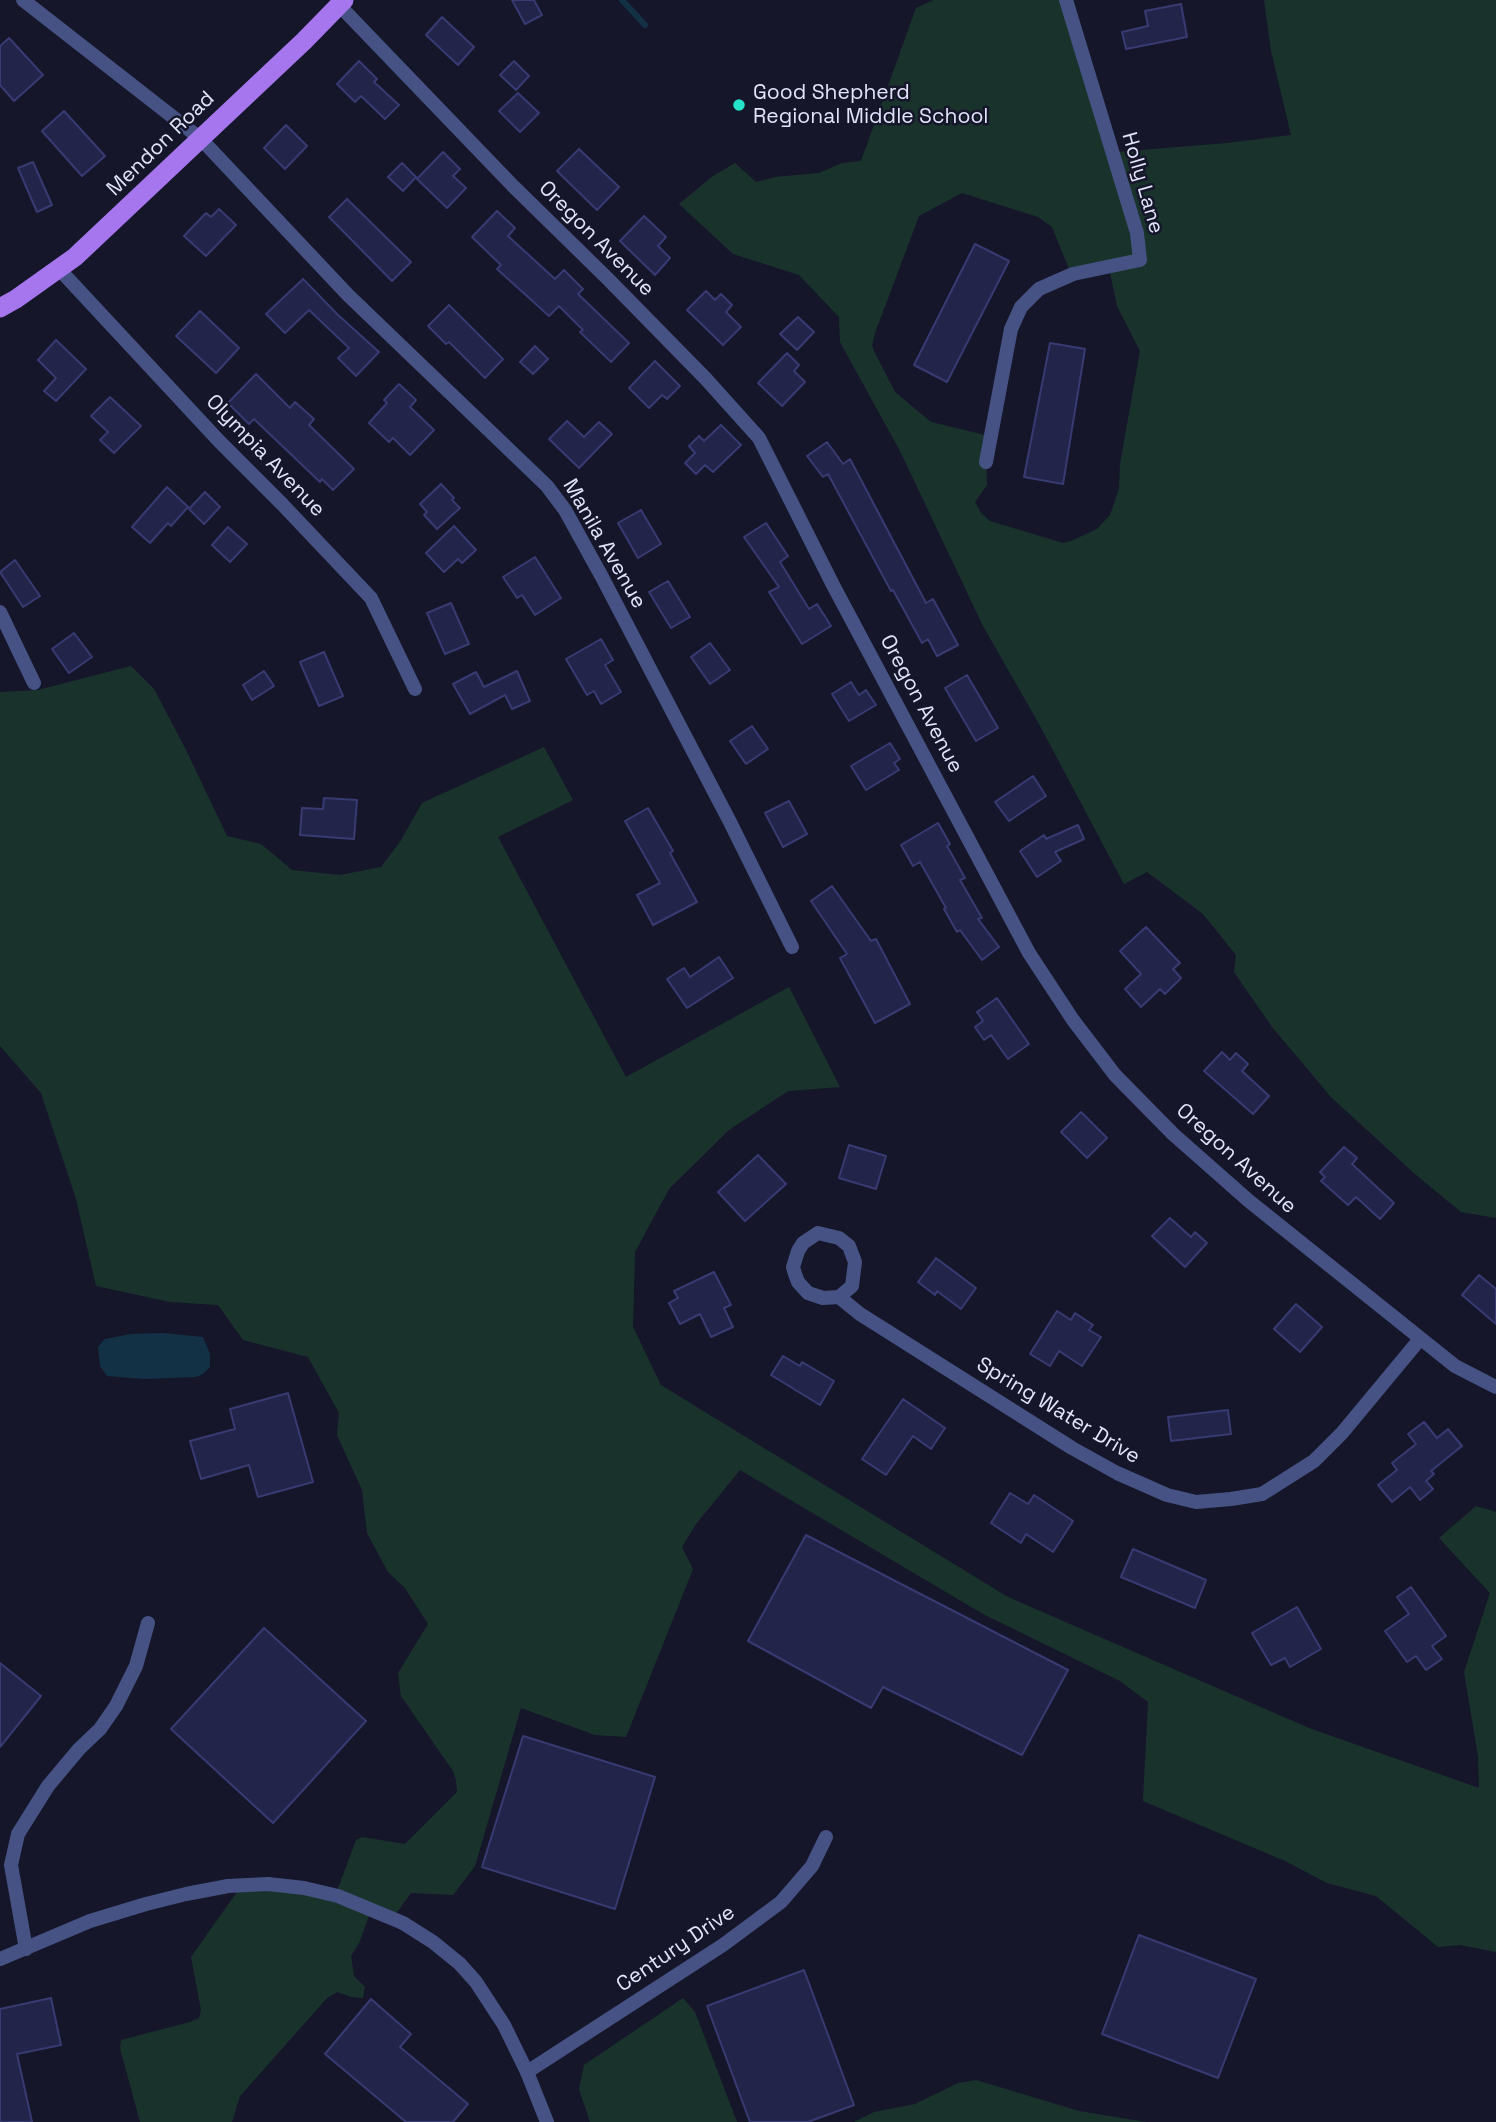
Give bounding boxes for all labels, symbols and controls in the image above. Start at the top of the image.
place label: Good Shepherd Regional Middle School [753,80,989,130]
street label: Mendon Road [102,86,220,202]
marker: Good Shepherd Regional Middle School [731,97,747,113]
street label: Holly Lane [1116,129,1168,237]
street label: Oregon Avenue [533,176,659,302]
street label: Olympia Avenue [200,390,330,522]
street label: Manila Avenue [557,475,651,613]
street label: Oregon Avenue [874,631,968,777]
street label: Oregon Avenue [1171,1098,1301,1220]
street label: Spring Water Drive [972,1352,1144,1470]
street label: Century Drive [612,1900,740,1998]

